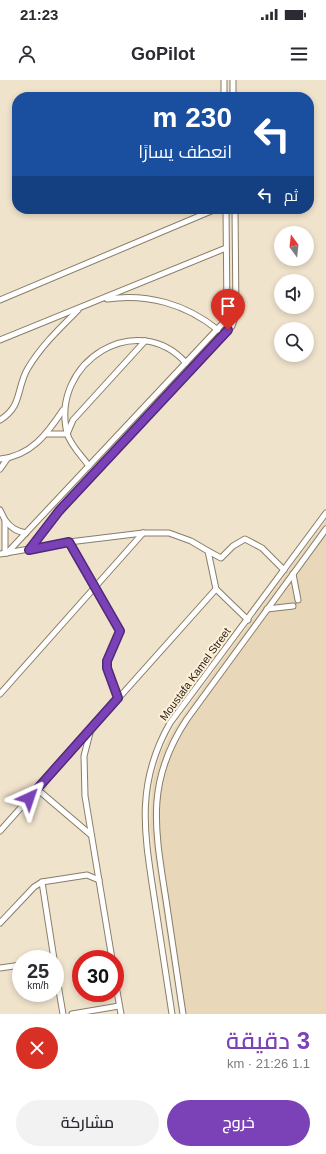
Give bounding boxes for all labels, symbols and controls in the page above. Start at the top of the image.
text: 21:23 [20,6,58,23]
icon: person [16,43,38,65]
icon: menu [288,43,310,65]
text: GoPilot [131,44,195,64]
text: 230 m [153,102,232,133]
icon: left [246,108,298,160]
text: انعطف يسارًا [138,142,232,162]
icon: left [254,184,276,206]
text: ثم [284,187,298,204]
north arrow [274,226,314,266]
map controls [274,226,314,362]
button: sound [274,274,314,314]
pin [211,289,245,330]
icon: arrive [217,295,239,317]
button: search [274,322,314,362]
street label: Moustafa Kamel Street [157,625,233,723]
position arrow [8,777,50,819]
speed limit sign: 30 [72,950,124,1002]
text: 25 [27,960,49,982]
text: km/h [27,980,49,991]
button: close [16,1027,58,1069]
text: 3 دقيقة [226,1027,310,1054]
text: 1.1 km · 21:26 [227,1056,310,1071]
button: مشاركة [16,1100,159,1146]
button: خروج [167,1100,310,1146]

